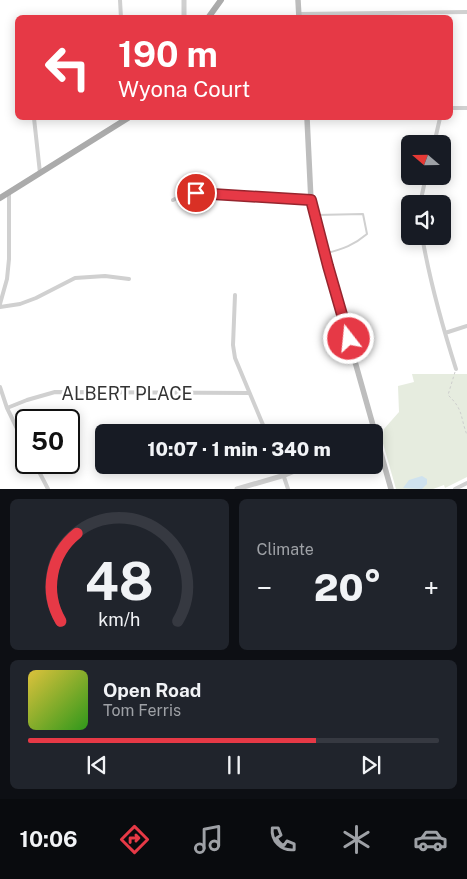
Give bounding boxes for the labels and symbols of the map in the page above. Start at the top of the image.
north arrow [401,135,451,185]
pin [175,172,217,214]
position arrow [322,312,374,364]
street label: ALBERT PLACE [61,383,193,404]
speed limit sign: 50 [15,409,80,474]

